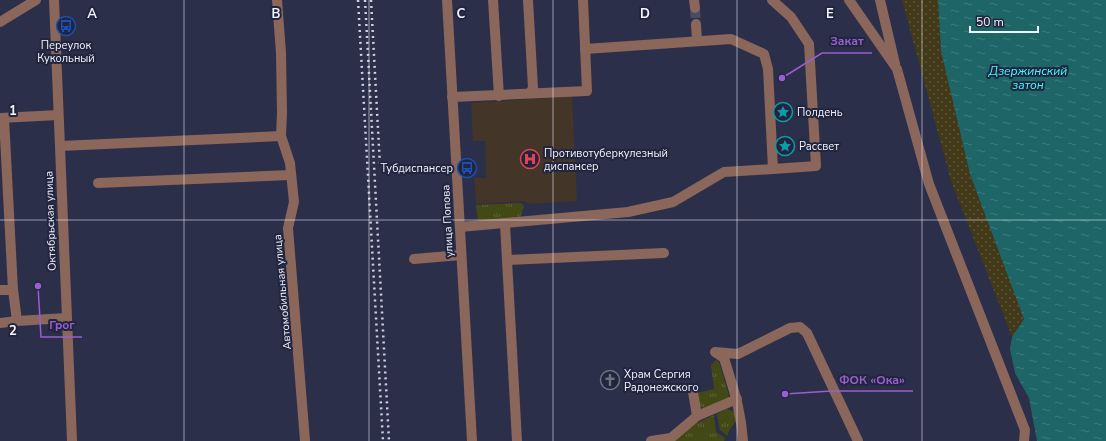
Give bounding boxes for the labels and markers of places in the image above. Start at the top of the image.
bus stop icon: Переулок Кукольный [55,15,77,37]
callout: Закат [822,29,872,53]
place label: Переулок Кукольный [37,38,95,66]
place icon: Полдень [772,101,794,123]
place label: Полдень [797,105,843,120]
place icon: Рассвет [774,135,796,157]
place label: Рассвет [799,139,839,154]
place label: Противотуберкулезный диспансер [544,146,668,174]
hospital icon: Противотуберкулезный диспансер [519,148,541,170]
bus stop icon: Тубдиспансер [456,157,478,179]
place label: Тубдиспансер [381,161,453,176]
callout: Грог [41,313,82,337]
place label: Храм Сергия Радонежского [624,367,699,395]
callout: ФОК «Ока» [831,367,913,391]
church icon: Храм Сергия Радонежского [599,369,621,391]

